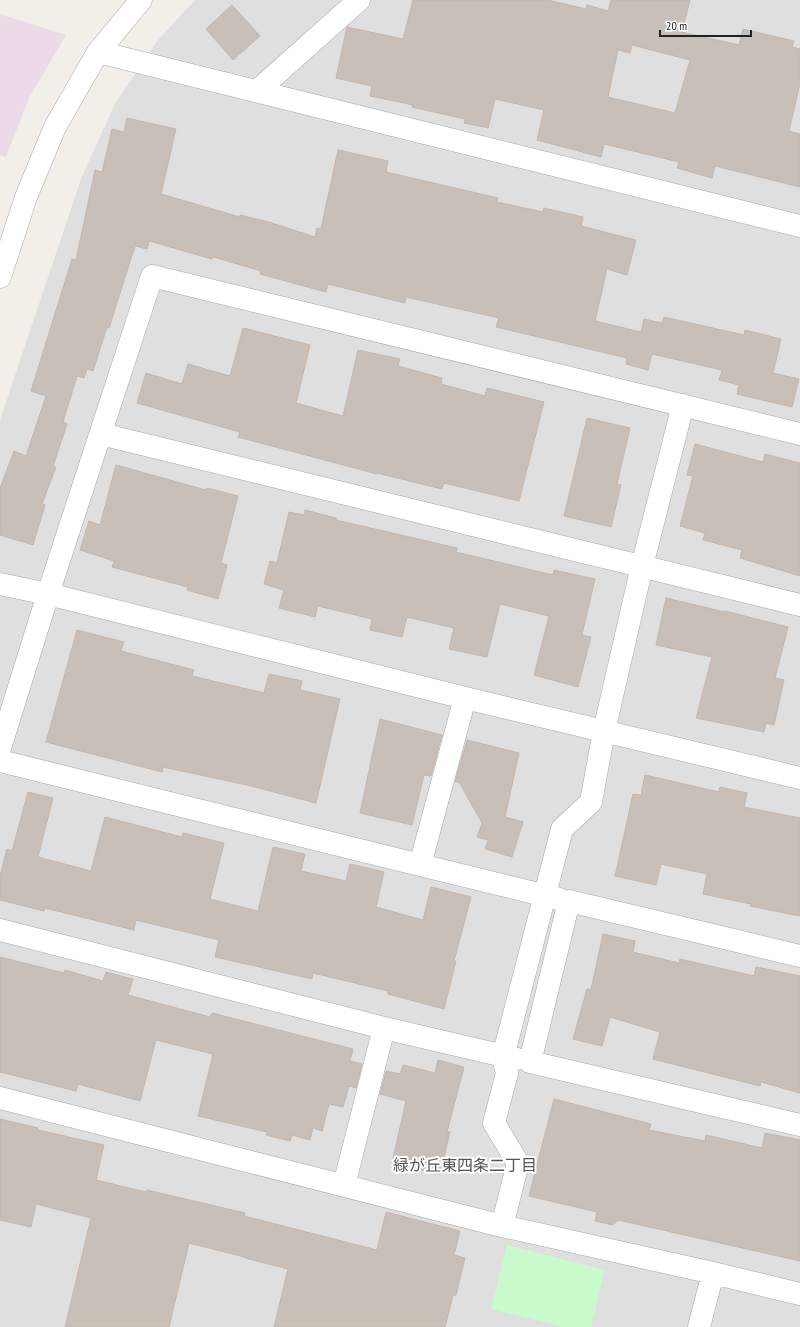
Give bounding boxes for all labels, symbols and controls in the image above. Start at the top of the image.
scale bar [660,12,751,38]
text: 20 m [666,18,687,33]
district label: 緑が丘東四条二丁目 [393,1155,537,1175]

